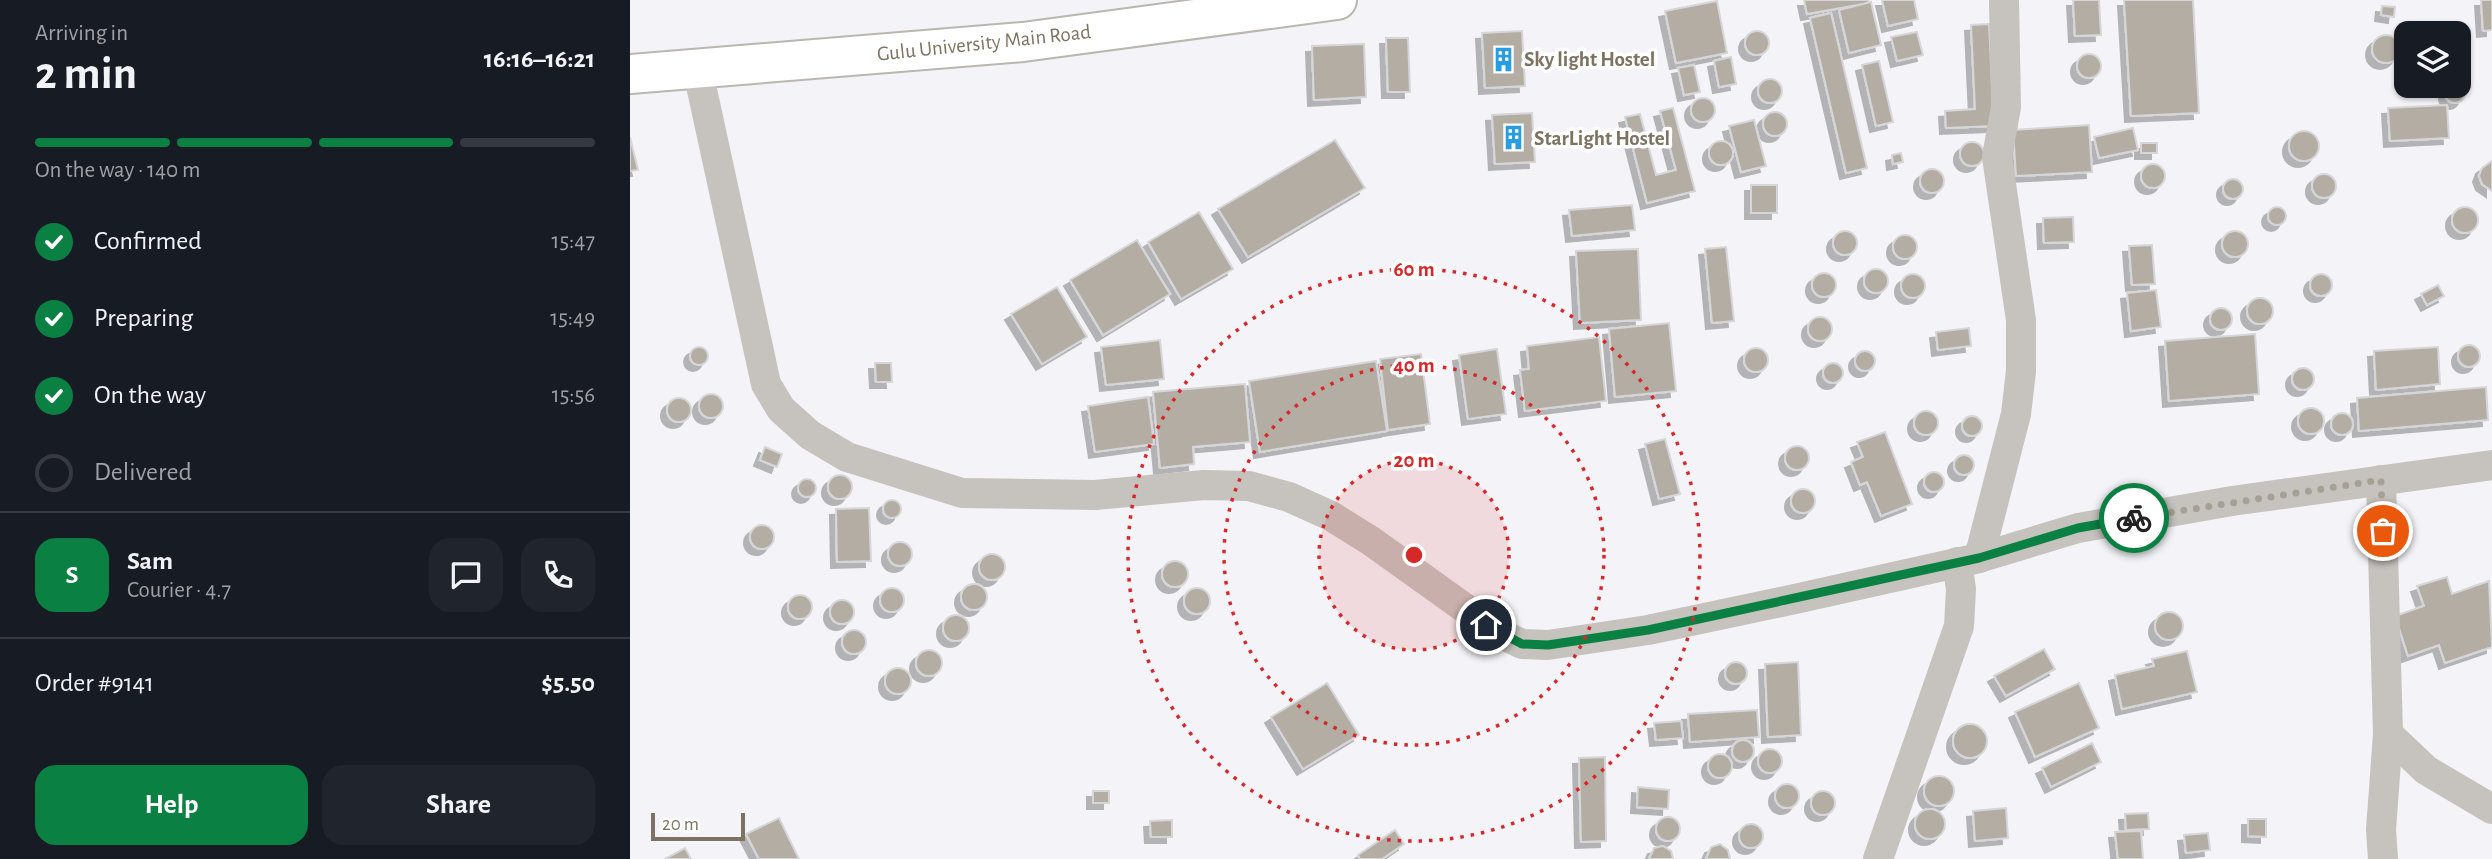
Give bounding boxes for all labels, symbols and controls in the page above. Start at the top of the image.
street label: Gulu University Main Road [876,21,1092,65]
map controls [2394,21,2471,98]
button: layers [2394,21,2471,98]
text: Arriving in [35,22,128,45]
building icon: Sky light Hostel [1490,45,1518,73]
text: 16:16–16:21 [484,46,595,72]
place label: Sky light Hostel [1524,49,1655,70]
text: 2 min [35,51,137,97]
building icon: StarLight Hostel [1500,124,1528,152]
place label: StarLight Hostel [1534,128,1670,149]
text: On the way · 140 m [35,159,200,182]
icon: check [35,223,73,261]
text: Confirmed [94,228,202,254]
text: 15:47 [552,230,595,253]
text: 60 m [1393,259,1435,280]
icon: check [35,300,73,338]
text: Preparing [94,305,193,331]
text: 15:49 [550,307,595,330]
text: 40 m [1393,355,1435,376]
icon: check [35,377,73,415]
text: On the way [94,382,206,408]
text: 15:56 [552,384,595,407]
text: 20 m [1394,450,1434,471]
text: Delivered [94,459,192,485]
courier [2099,483,2169,553]
icon: bike [2115,499,2153,537]
pin [2353,501,2413,561]
icon: bag [2364,512,2402,550]
button: chat [429,538,503,612]
button: phone [521,538,595,612]
centre of rings [1402,543,1426,567]
text: Sam [127,548,173,574]
text: S [66,562,78,588]
text: Courier · 4.7 [127,579,231,602]
pin [1456,595,1516,655]
icon: home [1467,606,1505,644]
text: Order #9141 [35,670,154,696]
text: $5.50 [541,670,595,696]
button: Help [35,765,308,845]
button: Share [322,765,595,845]
scale bar [651,810,746,842]
text: 20 m [662,815,699,834]

